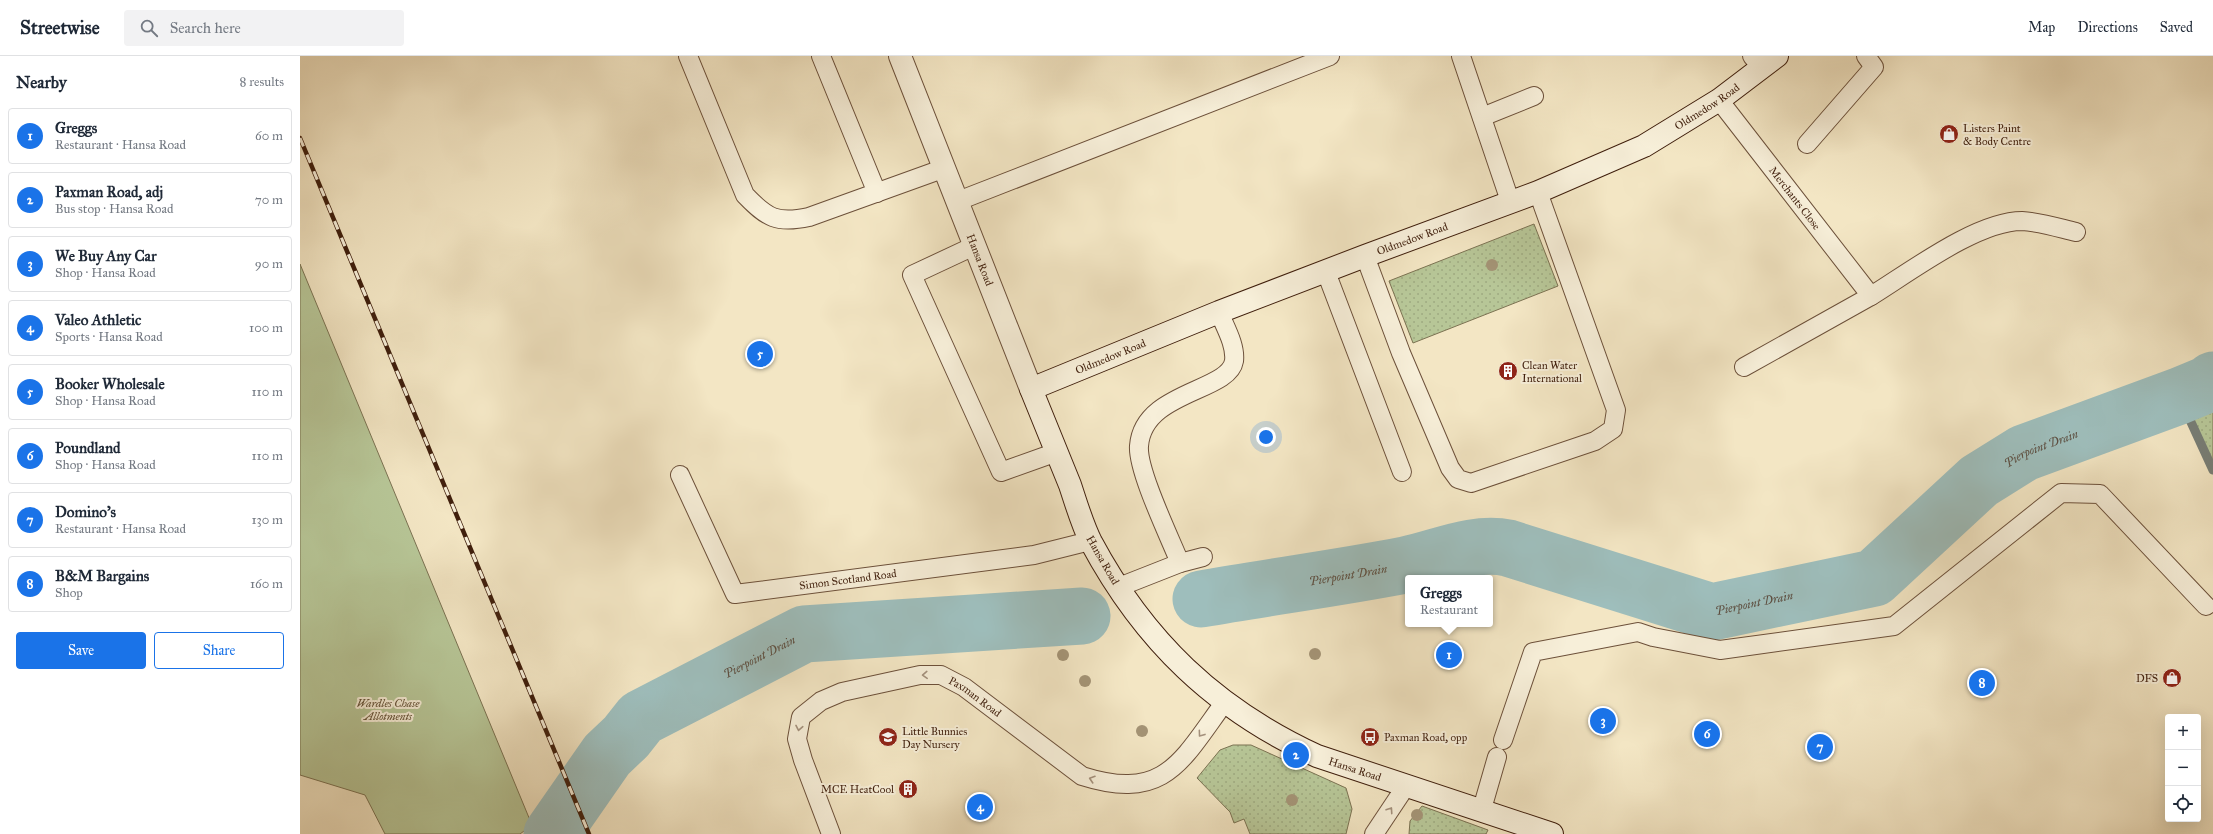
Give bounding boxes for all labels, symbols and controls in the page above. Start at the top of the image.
search box [124,10,404,46]
text: Streetwise [20,16,100,39]
icon: search [138,17,160,39]
text: Search here [170,19,241,37]
text: Map [2028,19,2055,36]
text: Directions [2077,19,2138,36]
text: Saved [2160,19,2193,36]
text: Nearby [16,72,67,93]
text: 8 results [240,74,284,90]
street label: Oldmedow Road [1672,81,1743,133]
text: Greggs [55,119,97,137]
place label: Listers Paint & Body Centre [1963,122,2031,148]
shop icon: Listers Paint & Body Centre [1938,123,1960,145]
text: 1 [27,128,33,144]
text: 60 m [255,128,283,144]
text: Restaurant · Hansa Road [55,137,186,153]
street label: Merchants Close [1766,164,1823,233]
text: Paxman Road, adj [55,183,163,201]
text: 2 [27,192,33,208]
text: 70 m [255,192,283,208]
text: Bus stop · Hansa Road [55,201,174,217]
street label: Oldmedow Road [1375,220,1450,258]
street label: Hansa Road [964,232,996,288]
text: We Buy Any Car [55,247,157,265]
text: 3 [27,256,33,272]
text: 90 m [255,256,283,272]
text: Shop · Hansa Road [55,265,156,281]
text: Valeo Athletic [55,311,141,329]
text: 4 [26,320,34,336]
text: 100 m [249,320,283,336]
text: Sports · Hansa Road [55,329,163,345]
street label: Oldmedow Road [1074,337,1148,377]
pin: 5 [747,339,773,369]
place label: Clean Water International [1522,359,1582,385]
building icon: Clean Water International [1497,360,1519,382]
text: Booker Wholesale [55,375,165,393]
text: 5 [27,384,33,400]
text: 110 m [251,384,283,400]
text: Shop · Hansa Road [55,393,156,409]
your location [1256,427,1276,447]
water label: Pierpoint Drain [2002,427,2081,470]
text: Poundland [55,439,121,457]
text: 6 [27,448,33,464]
text: 110 m [251,448,283,464]
text: Shop · Hansa Road [55,457,156,473]
text: Domino's [55,503,116,521]
text: 7 [27,512,33,528]
text: 130 m [251,512,283,528]
text: Restaurant · Hansa Road [55,521,186,537]
street label: Hansa Road [1083,533,1122,588]
water label: Pierpoint Drain [1308,561,1389,588]
text: B&M Bargains [55,567,149,585]
street label: Simon Scotland Road [799,567,898,593]
popup [1405,575,1493,627]
text: 8 [27,576,33,592]
text: 160 m [250,576,283,592]
text: Greggs [1420,584,1462,602]
text: Shop [55,585,83,601]
water label: Pierpoint Drain [1714,588,1795,618]
text: Restaurant [1420,602,1478,618]
button: Save [16,632,146,669]
button: Share [154,632,284,669]
water label: Pierpoint Drain [721,632,798,681]
pin: 1 [1436,640,1462,670]
shop icon: DFS [2161,667,2183,689]
pin: 8 [1969,668,1995,698]
one-way arrow [922,671,928,680]
place label: DFS [2136,672,2158,685]
street label: Paxman Road [946,674,1004,720]
park label: Wardles Chase Allotments [357,697,420,723]
pin: 3 [1590,706,1616,736]
map controls [2165,714,2201,822]
button: + [2165,714,2201,750]
pin: 6 [1694,719,1720,749]
one-way arrow [796,725,804,731]
place label: Little Bunnies Day Nursery [902,725,967,751]
school or university icon: Little Bunnies Day Nursery [877,726,899,748]
bus stop icon: Paxman Road, opp [1359,726,1381,748]
one-way arrow [1198,730,1206,737]
place label: Paxman Road, opp [1384,731,1468,744]
pin: 7 [1807,732,1833,762]
pin: 2 [1283,740,1309,770]
button: − [2165,750,2201,786]
street label: Hansa Road [1327,755,1383,784]
one-way arrow [1088,775,1095,784]
building icon: MCE HeatCool [897,778,919,800]
place label: MCE HeatCool [821,783,894,796]
button: locate [2165,786,2201,822]
pin: 4 [967,792,993,822]
one-way arrow [1385,807,1393,814]

